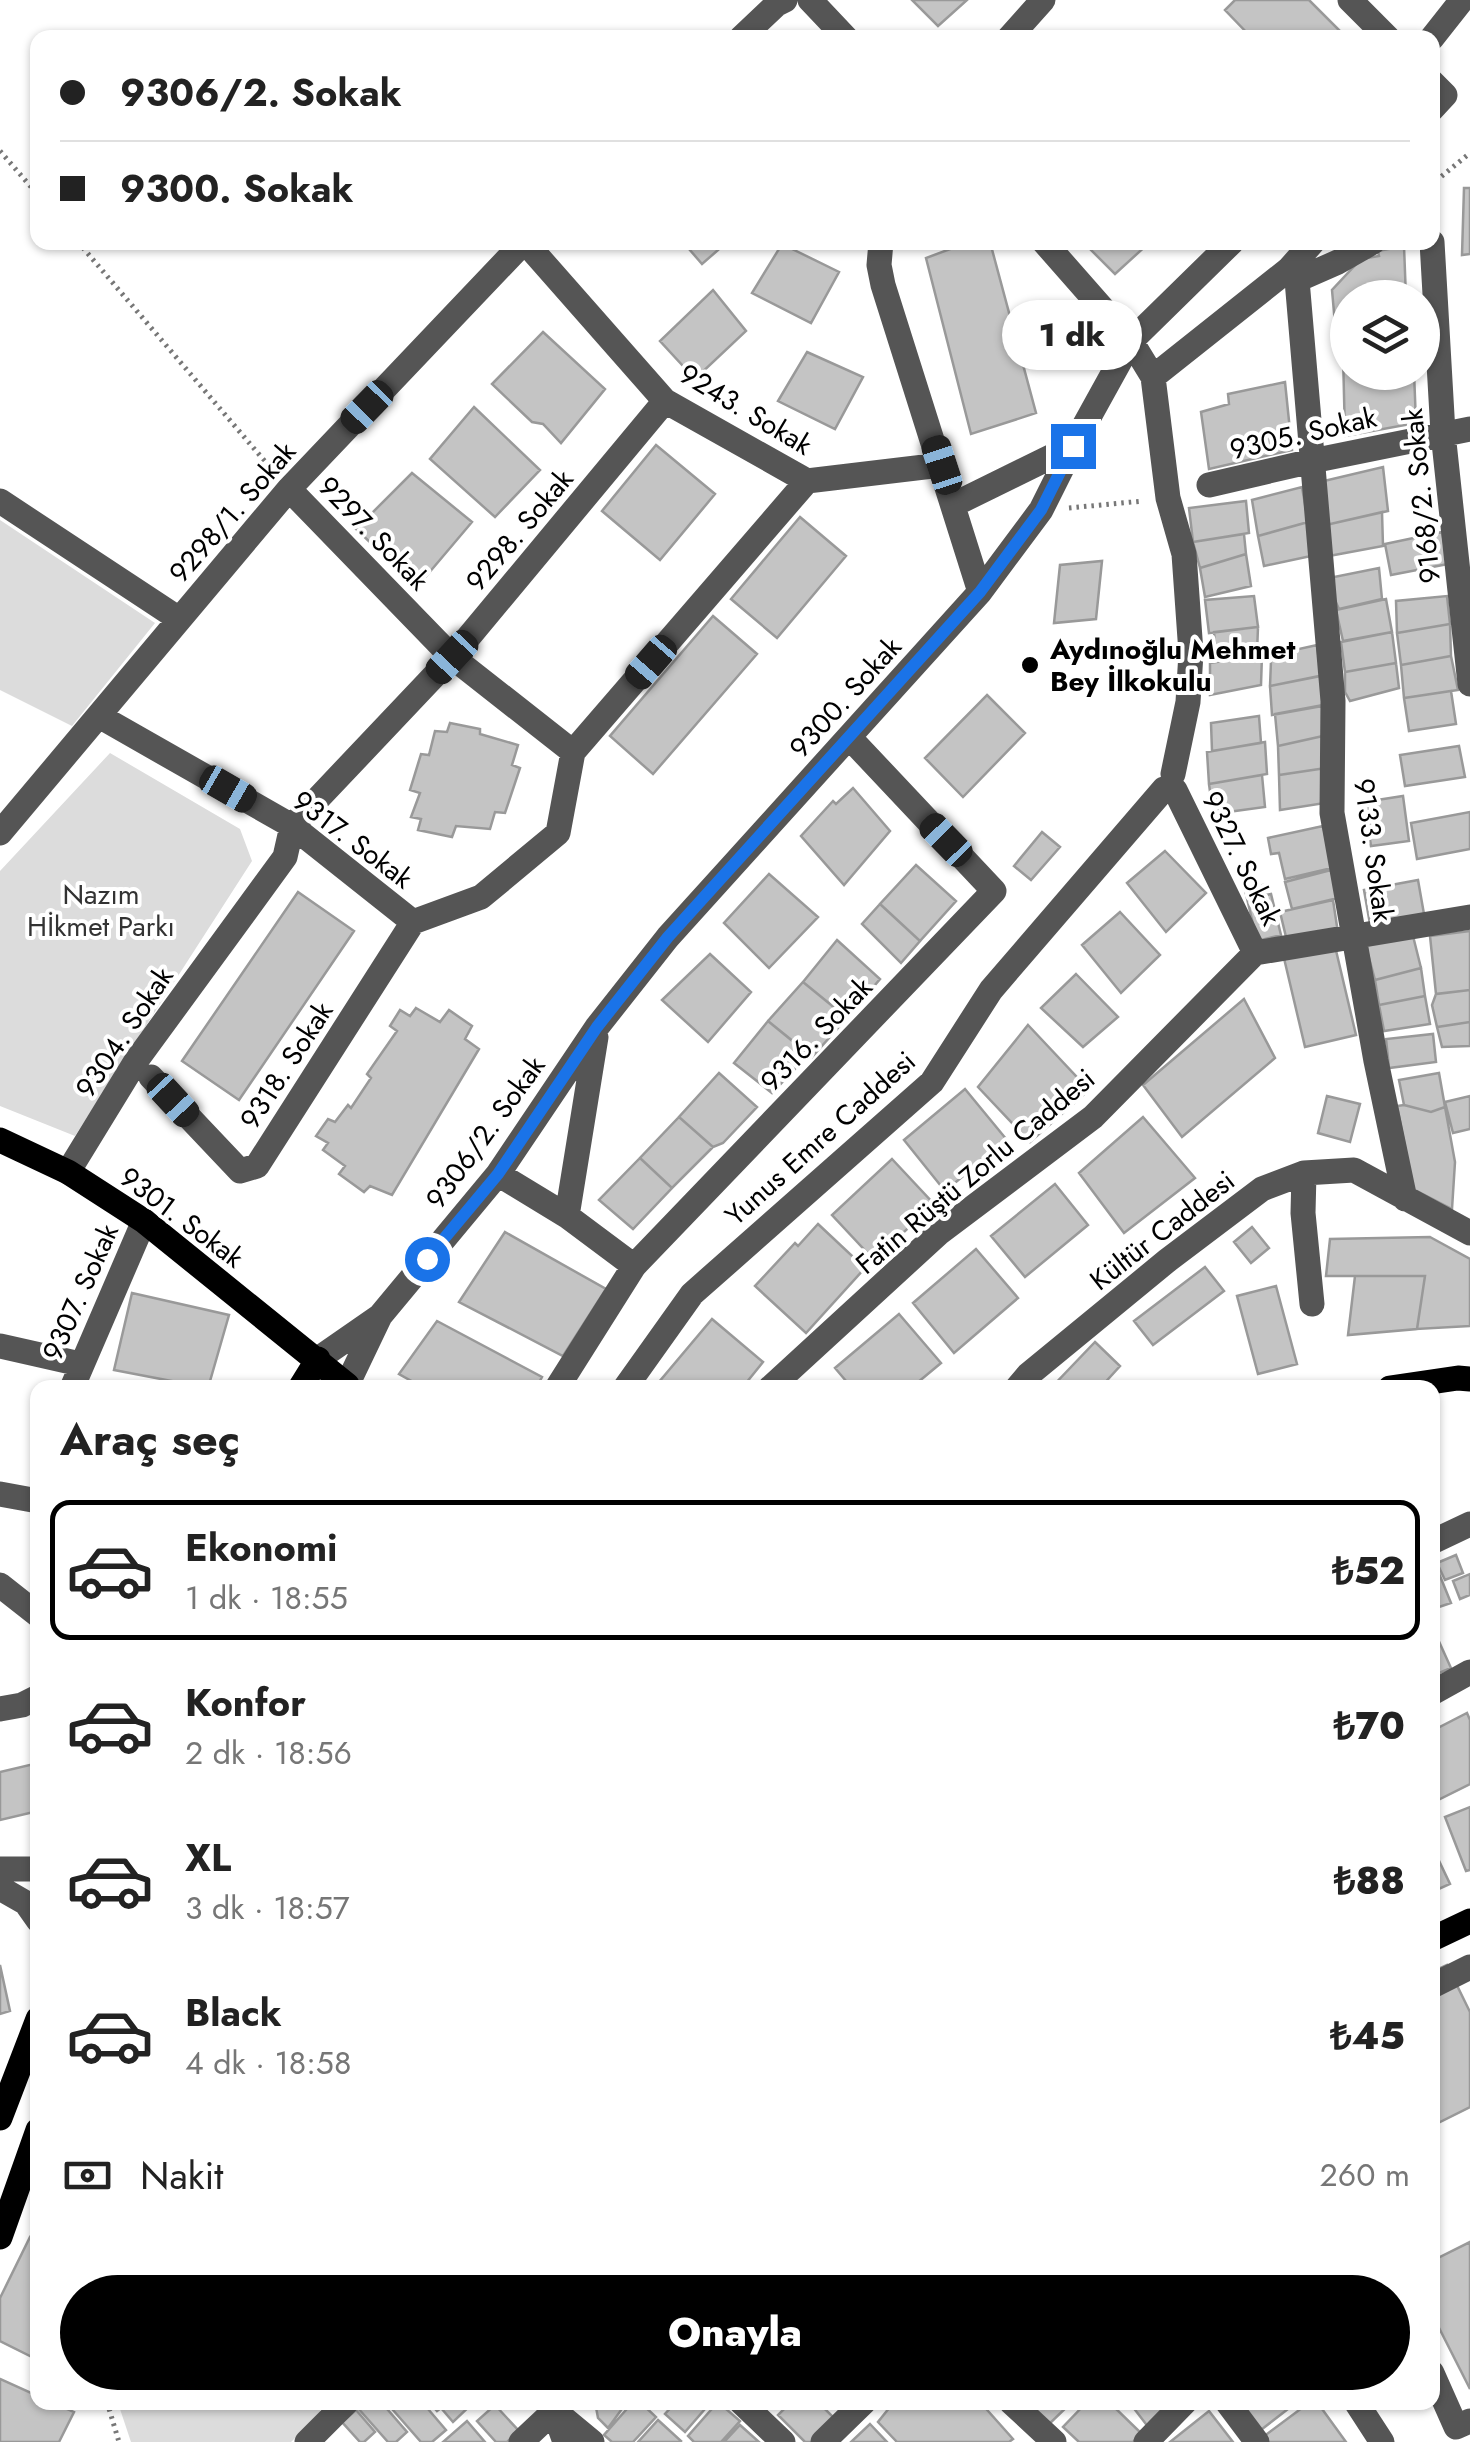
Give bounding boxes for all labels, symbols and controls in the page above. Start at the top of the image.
text: 9306/2. Sokak [120,65,402,120]
text: 9300. Sokak [120,161,353,216]
map controls [1330,280,1440,390]
button: layers [1330,280,1440,390]
callout: 1 dk [1003,301,1143,371]
text: 1 dk [1039,312,1105,358]
street label: 9243. Sokak [671,354,821,466]
car [335,375,399,439]
street label: 9305. Sokak [1226,397,1381,470]
street label: 9168/2. Sokak [1392,406,1451,585]
route end [1051,424,1096,469]
street label: 9298/1. Sokak [159,432,306,592]
car [918,432,966,498]
street label: 9298. Sokak [456,460,583,600]
street label: 9297. Sokak [309,467,439,600]
car [421,625,483,689]
street label: 9300. Sokak [780,627,911,767]
place label: Aydınoğlu Mehmet Bey İlkokulu [1049,629,1295,702]
car [620,630,682,694]
marker: Aydınoğlu Mehmet Bey İlkokulu [1019,654,1041,676]
car [195,761,261,817]
street label: 9133. Sokak [1343,776,1404,925]
street label: 9317. Sokak [284,780,422,899]
street label: 9327. Sokak [1191,784,1292,933]
car [914,808,978,872]
park label: Nazım Hİkmet Parkı [27,874,175,947]
street label: 9304. Sokak [65,958,184,1106]
street label: 9316. Sokak [751,967,882,1101]
street label: 9318. Sokak [230,993,343,1137]
street label: Yunus Emre Caddesi [716,1041,925,1235]
street label: 9306/2. Sokak [416,1047,555,1217]
street label: Fatin Rüştü Zorlu Caddesi [847,1059,1104,1284]
car [142,1068,204,1132]
street label: 9301. Sokak [111,1157,253,1278]
street label: Kültür Caddesi [1081,1161,1243,1300]
street label: 9307. Sokak [32,1217,129,1367]
route start [405,1237,450,1282]
text: Araç seç [60,1407,240,1472]
text: Ekonomi [185,1520,338,1575]
icon: car [65,1525,155,1615]
text: ₺52 [1332,1543,1405,1598]
text: 1 dk · 18:55 [185,1575,348,1621]
text: Konfor [185,1675,306,1730]
icon: car [65,1680,155,1770]
text: ₺70 [1334,1698,1405,1753]
text: 2 dk · 18:56 [185,1730,352,1776]
text: XL [185,1830,231,1885]
icon: car [65,1835,155,1925]
text: ₺88 [1334,1853,1405,1908]
text: 3 dk · 18:57 [185,1885,350,1931]
text: Black [185,1985,282,2040]
icon: car [65,1990,155,2080]
text: ₺45 [1330,2008,1405,2063]
text: 4 dk · 18:58 [185,2040,351,2086]
icon: cash [60,2148,115,2203]
text: Nakit [140,2148,223,2203]
text: 260 m [1320,2152,1410,2198]
button: Onayla [60,2275,1410,2390]

